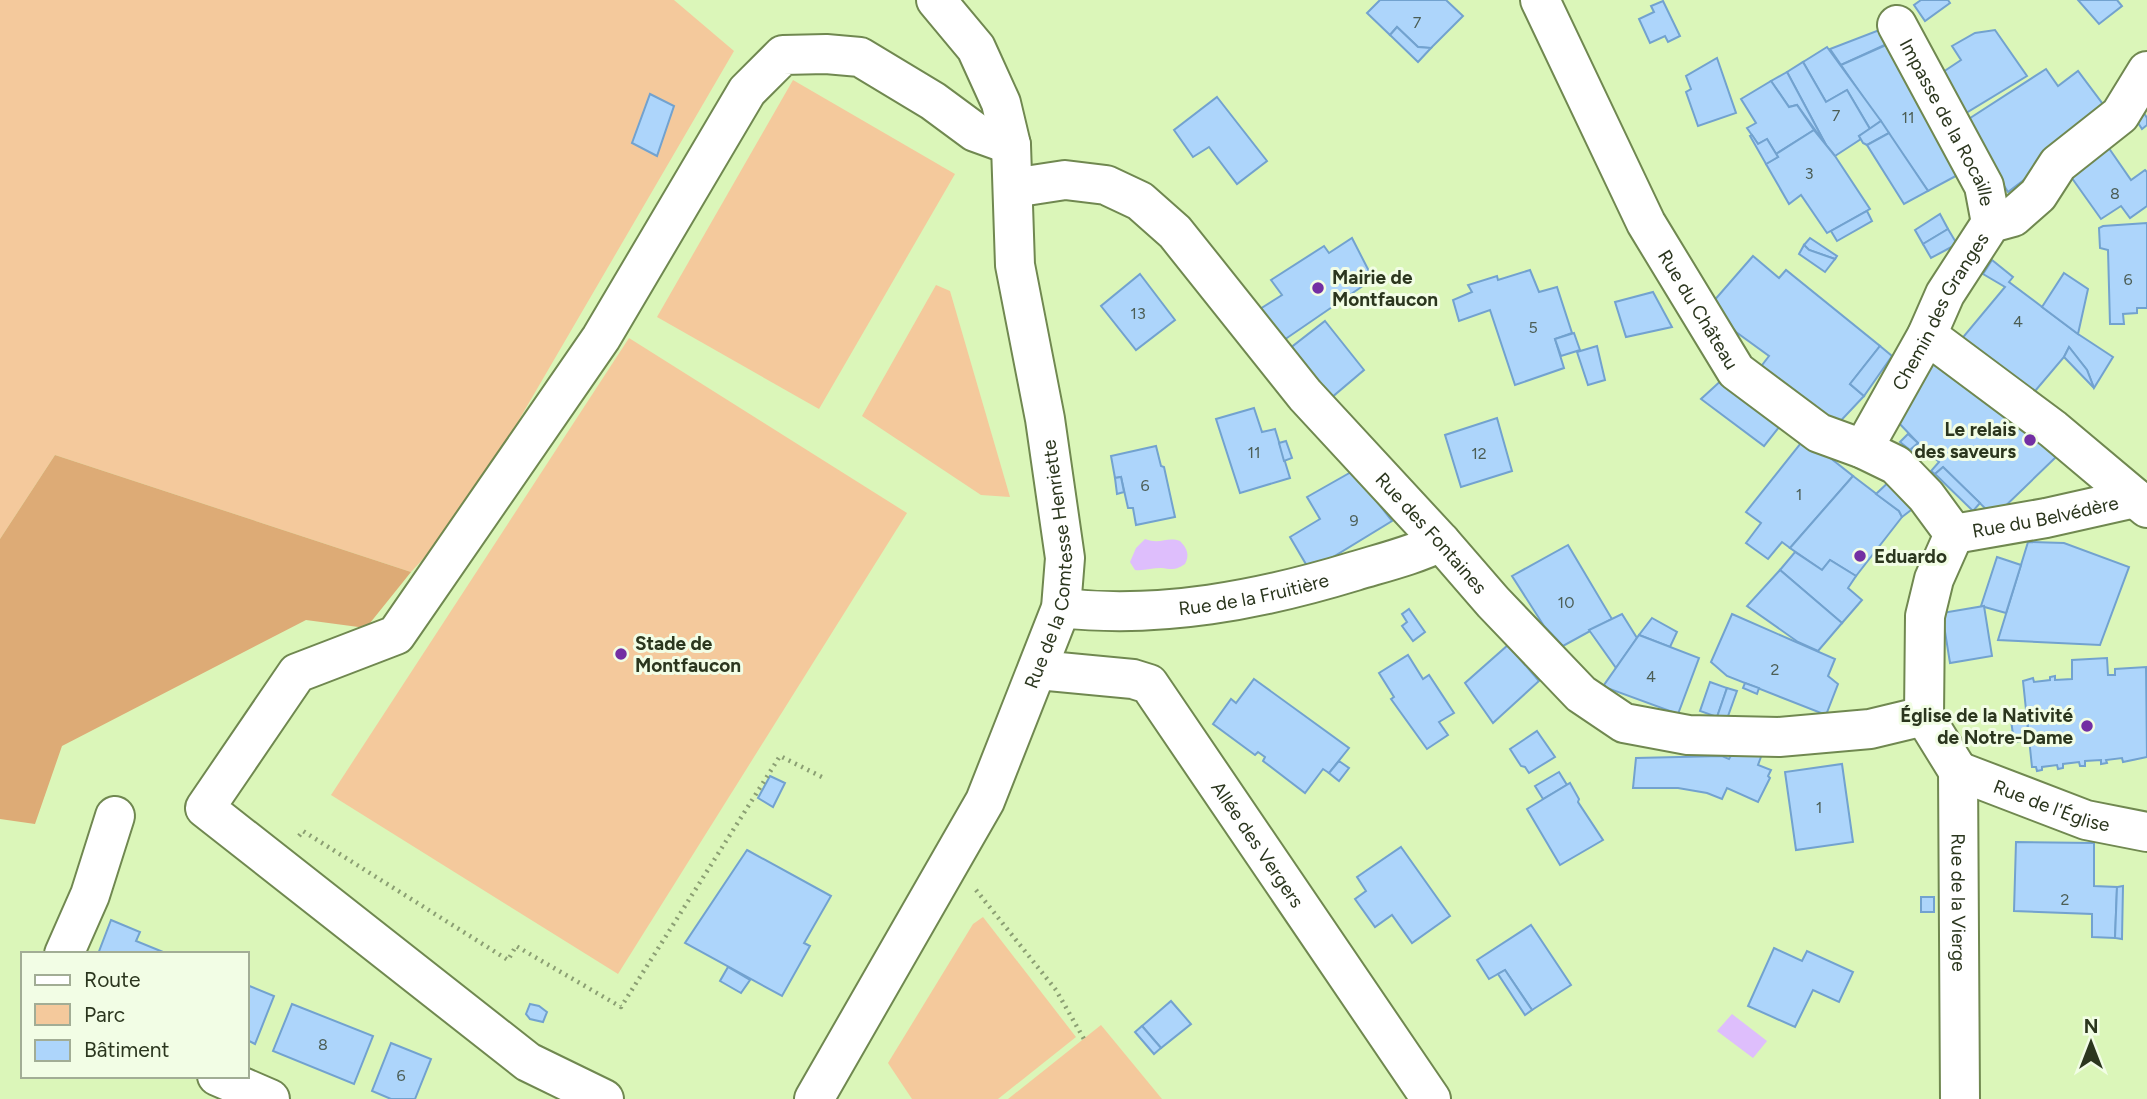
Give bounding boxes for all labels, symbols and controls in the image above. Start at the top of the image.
house number: 7 [1413,13,1422,32]
street label: Impasse de la Rocaille [1895,35,1999,208]
house number: 7 [1832,106,1841,125]
house number: 11 [1901,108,1915,127]
house number: 3 [1805,164,1813,183]
house number: 8 [2110,184,2120,203]
street label: Chemin des Granges [1887,228,1994,394]
street label: Rue du Château [1653,246,1743,374]
place label: Mairie de Montfaucon [1332,266,1438,311]
house number: 6 [2123,270,2133,289]
marker: Mairie de Montfaucon [1310,280,1326,296]
house number: 13 [1130,304,1146,323]
house number: 4 [2013,312,2023,331]
house number: 5 [1528,318,1538,337]
place label: Le relais des saveurs [1914,418,2016,463]
marker: Le relais des saveurs [2022,432,2038,448]
street label: Rue de la Comtesse Henriette [1019,438,1078,692]
house number: 11 [1247,443,1261,462]
house number: 12 [1471,444,1487,463]
street label: Rue des Fontaines [1371,468,1492,599]
house number: 6 [1140,476,1150,495]
house number: 1 [1796,485,1802,504]
street label: Rue du Belvédère [1971,491,2121,543]
house number: 9 [1349,511,1359,530]
place label: Eduardo [1874,545,1947,568]
marker: Eduardo [1852,548,1868,564]
street label: Rue de la Fruitière [1177,568,1331,620]
house number: 10 [1558,593,1574,612]
place label: Stade de Montfaucon [635,632,741,677]
marker: Stade de Montfaucon [613,646,629,662]
house number: 2 [1771,660,1779,679]
house number: 4 [1646,667,1656,686]
place label: Église de la Nativité de Notre-Dame [1900,704,2073,749]
marker: Église de la Nativité de Notre-Dame [2079,718,2095,734]
street label: Rue de l'Église [1990,775,2112,836]
street label: Allée des Vergers [1206,777,1309,912]
house number: 1 [1816,798,1822,817]
street label: Rue de la Vierge [1946,833,1970,972]
house number: 2 [2061,890,2069,909]
legend [21,952,248,1078]
text: Route [84,967,140,992]
text: Parc [84,1002,125,1027]
north arrow [2056,1008,2126,1078]
text: N [2084,1015,2098,1038]
house number: 8 [318,1035,328,1054]
text: Bâtiment [84,1037,169,1062]
house number: 6 [396,1066,406,1085]

